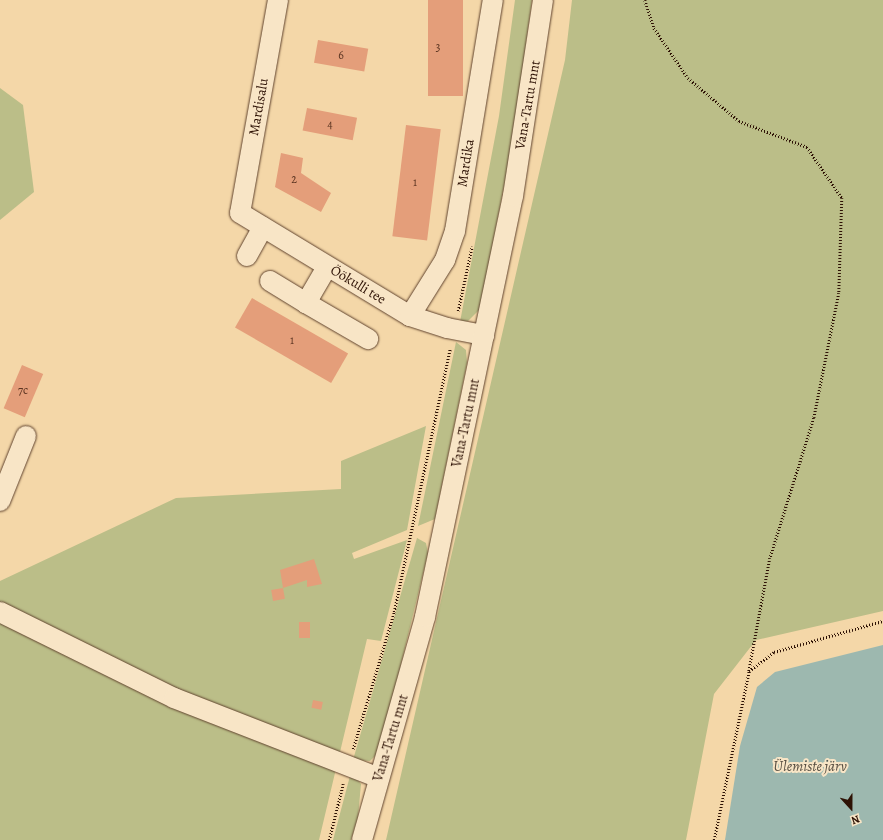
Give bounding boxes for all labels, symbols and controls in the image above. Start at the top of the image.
house number: 3 [436,41,440,55]
house number: 6 [338,49,344,63]
street label: Vana-Tartu mnt [512,59,544,151]
street label: Mardisalu [246,77,272,137]
house number: 4 [327,118,333,132]
street label: Mardika [454,138,478,188]
house number: 2 [291,173,297,187]
house number: 1 [413,176,417,190]
street label: Öökulli tee [327,262,389,308]
house number: 1 [290,334,294,348]
street label: Vana-Tartu mnt [448,377,484,469]
house number: 7c [18,384,28,398]
street label: Vana-Tartu mnt [370,692,412,784]
water label: Ülemiste järv [773,758,847,776]
north arrow [831,788,871,828]
text: N [849,811,862,828]

